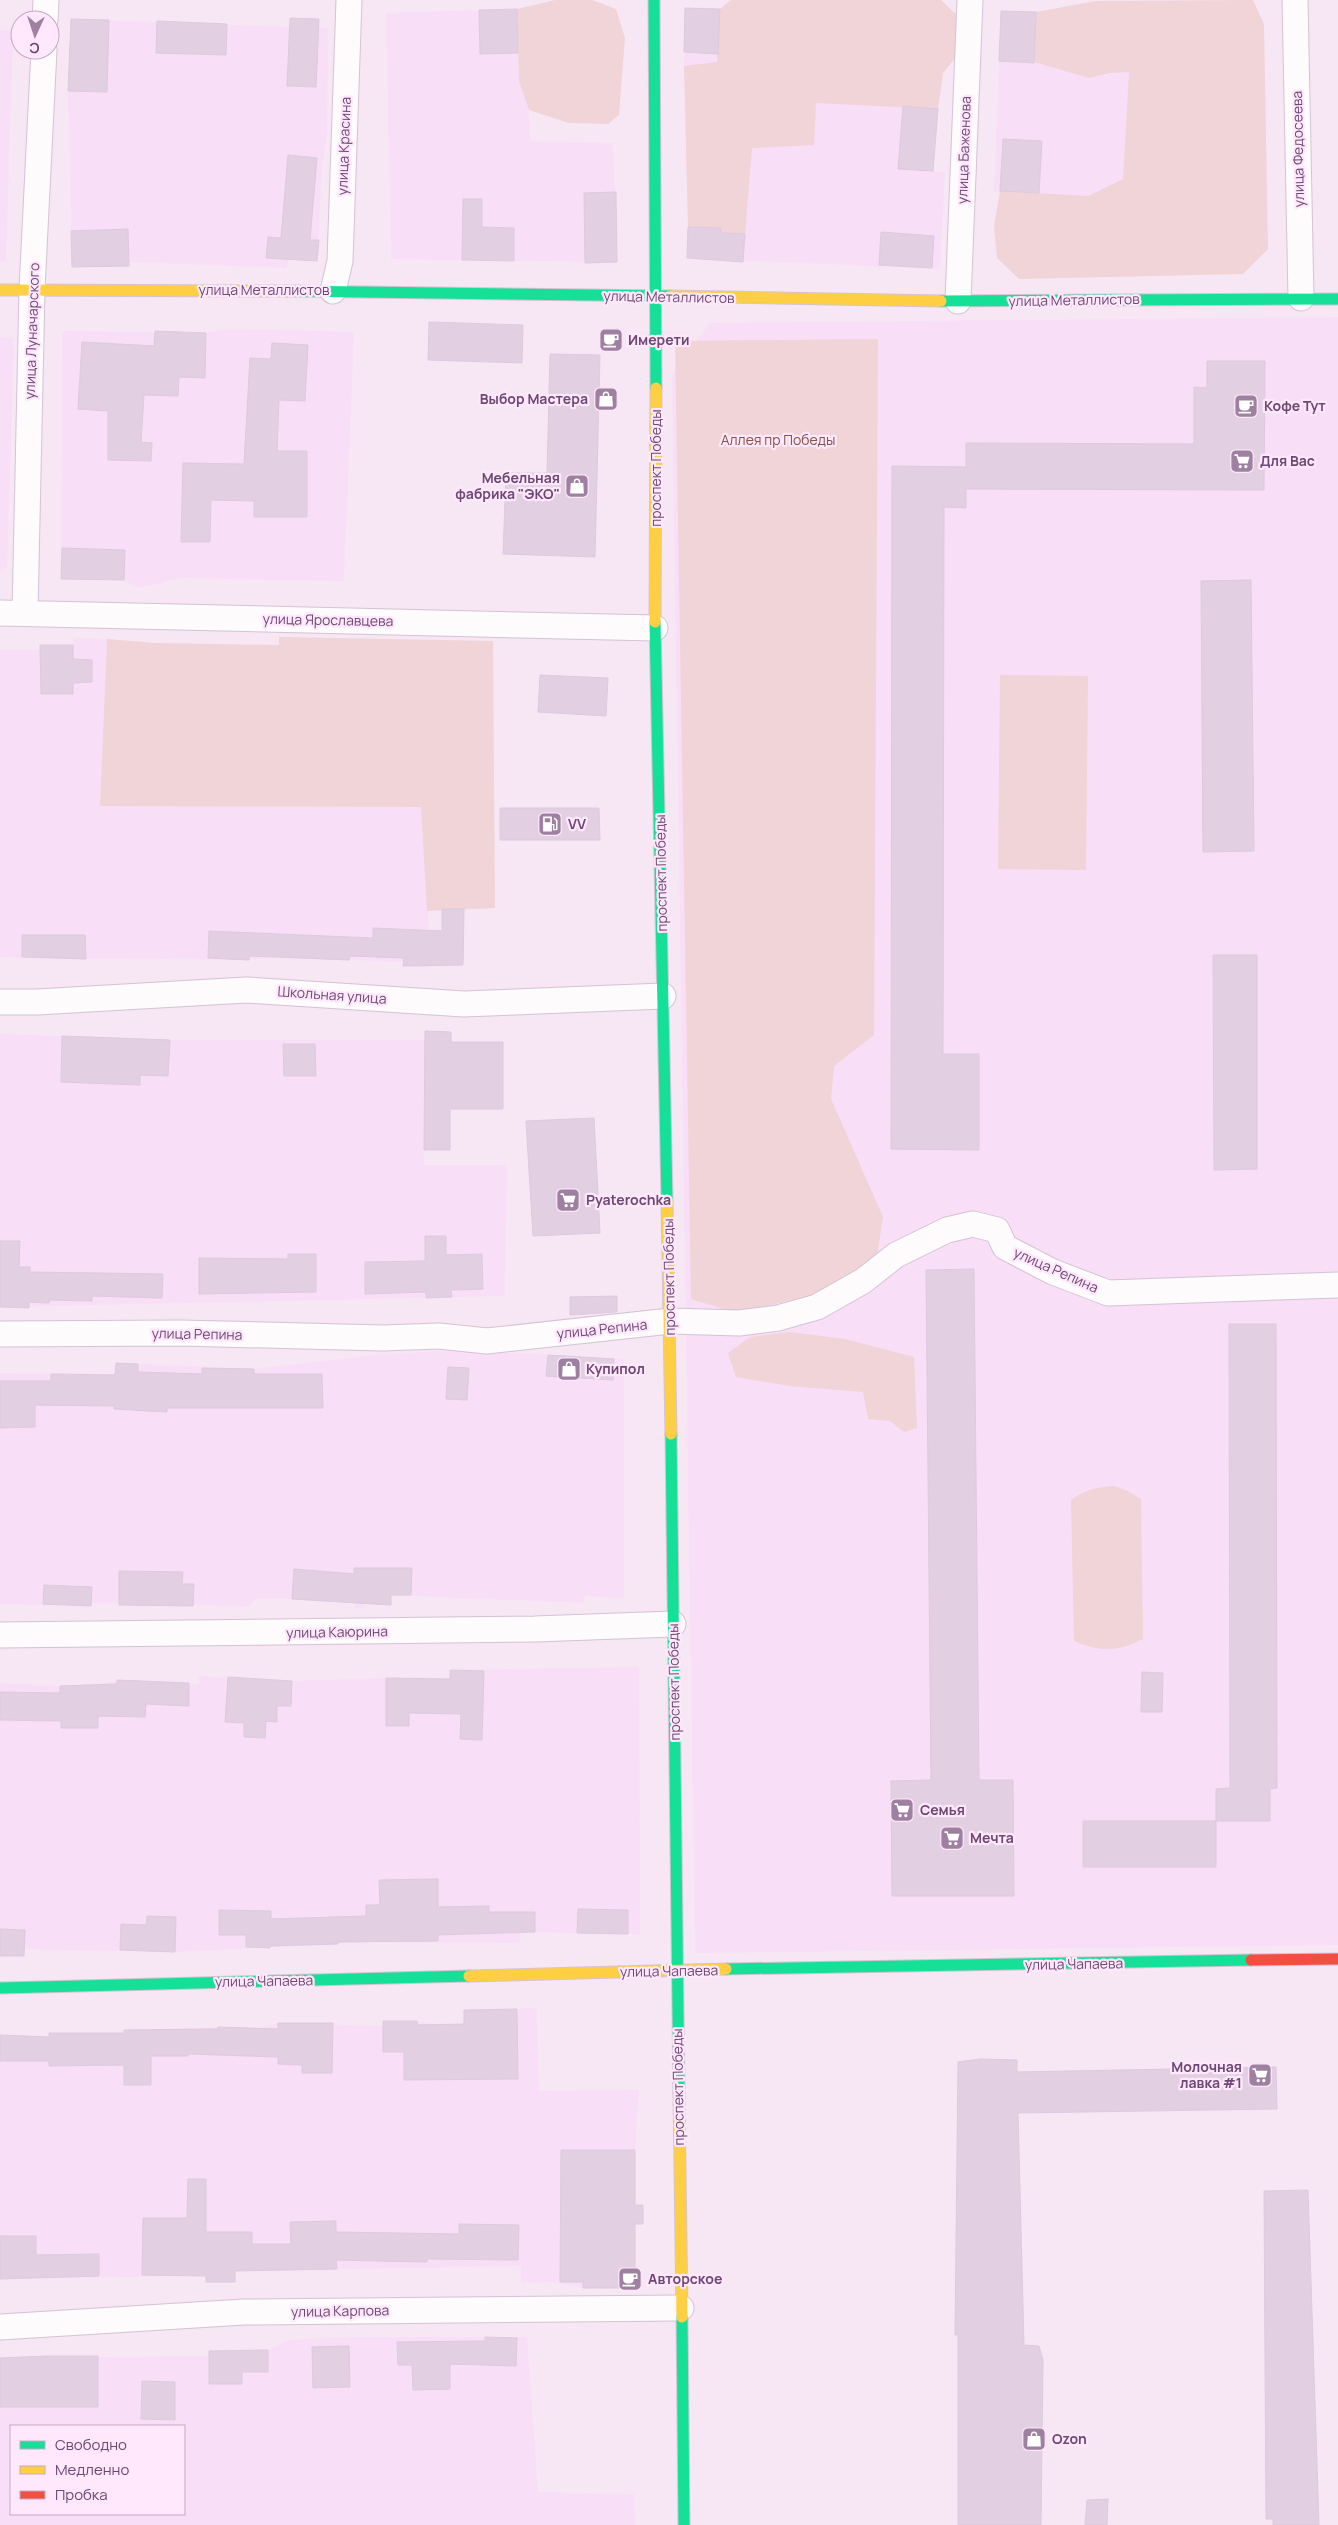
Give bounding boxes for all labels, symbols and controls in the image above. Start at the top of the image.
north arrow [10,10,60,60]
text: С [29,39,40,58]
street label: улица Федосеева [1287,91,1308,207]
street label: улица Красина [332,96,355,196]
street label: улица Баженова [952,96,975,204]
street label: улица Луначарского [20,262,43,400]
street label: улица Металлистов [198,280,330,299]
street label: улица Металлистов [603,286,735,307]
street label: улица Металлистов [1008,289,1140,310]
cafe icon: Имерети [598,327,624,353]
place label: Имерети [628,330,689,349]
shop icon: Выбор Мастера [593,386,619,412]
place label: Выбор Мастера [480,389,588,408]
cafe icon: Кофе Тут [1233,393,1259,419]
place label: Кофе Тут [1264,396,1326,415]
street label: проспект Победы [646,409,665,527]
park label: Аллея пр Победы [721,430,835,449]
supermarket icon: Для Вас [1229,448,1255,474]
place label: Для Вас [1260,451,1315,470]
place label: Мебельная фабрика "ЭКО" [455,468,560,503]
shop icon: Мебельная фабрика "ЭКО" [564,473,590,499]
street label: улица Ярославцева [262,609,394,630]
fuel station icon: VV [537,811,563,837]
place label: VV [568,814,586,833]
street label: проспект Победы [650,814,671,932]
street label: Школьная улица [277,981,387,1008]
supermarket icon: Pyaterochka [555,1187,581,1213]
place label: Pyaterochka [586,1190,671,1209]
street label: проспект Победы [658,1218,679,1336]
street label: улица Репина [1011,1242,1102,1297]
street label: улица Репина [556,1314,648,1343]
street label: улица Репина [151,1323,243,1344]
shop icon: Купипол [556,1356,582,1382]
place label: Купипол [586,1359,645,1378]
street label: улица Каюрина [286,1621,388,1642]
street label: проспект Победы [663,1623,684,1741]
supermarket icon: Семья [889,1797,915,1823]
place label: Семья [920,1800,965,1819]
supermarket icon: Мечта [939,1825,965,1851]
place label: Мечта [970,1828,1014,1847]
street label: улица Чапаева [1025,1953,1123,1974]
street label: улица Чапаева [620,1960,718,1981]
street label: улица Чапаева [215,1970,313,1991]
street label: проспект Победы [667,2028,688,2146]
place label: Молочная лавка #1 [1171,2057,1242,2092]
supermarket icon: Молочная лавка #1 [1247,2062,1273,2088]
cafe icon: Авторское [617,2266,643,2292]
place label: Авторское [648,2269,722,2288]
street label: улица Карпова [291,2300,389,2321]
legend [10,2425,185,2515]
shop icon: Ozon [1021,2426,1047,2452]
place label: Ozon [1052,2429,1087,2448]
text: Свободно [55,2434,127,2455]
text: Медленно [55,2459,129,2480]
text: Пробка [55,2484,108,2505]

